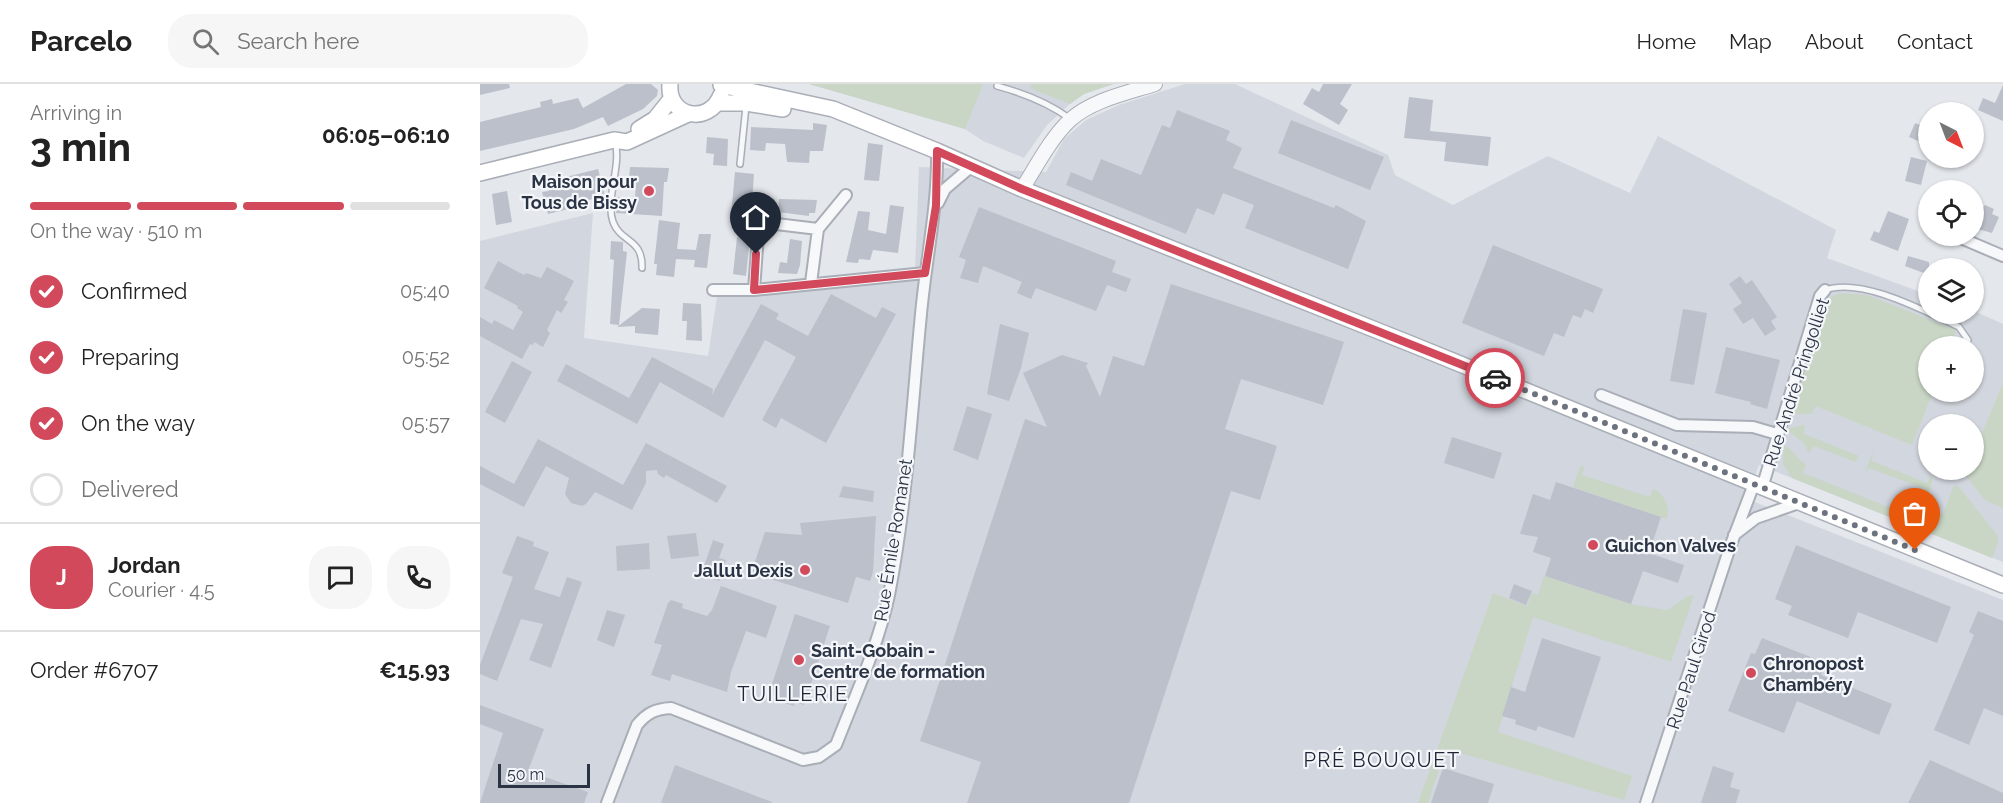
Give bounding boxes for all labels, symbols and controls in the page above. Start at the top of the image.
search box [168,14,588,68]
text: Parcelo [30,25,132,58]
icon: search [189,25,222,58]
text: Search here [237,28,359,54]
text: Home [1637,29,1696,54]
text: Map [1729,29,1772,54]
text: About [1805,29,1864,54]
text: Contact [1897,29,1973,54]
text: Arriving in [30,101,122,125]
north arrow [1918,102,1984,168]
map controls [1918,102,1984,480]
text: 06:05–06:10 [322,122,450,148]
text: 3 min [30,124,131,170]
place label: Maison pour Tous de Bissy [521,171,637,213]
button: locate [1918,180,1984,246]
marker: Maison pour Tous de Bissy [642,184,656,198]
pin [730,192,781,254]
icon: home [739,201,772,234]
text: On the way · 510 m [30,219,202,243]
button: layers [1918,258,1984,324]
icon: check [30,275,63,308]
text: Confirmed [81,278,188,304]
text: 05:40 [400,279,450,303]
street label: Rue André Pringolliet [1759,295,1833,469]
button: + [1918,336,1984,402]
icon: check [30,341,63,374]
text: Preparing [81,344,179,370]
text: 05:52 [402,345,450,369]
courier [1465,348,1525,408]
icon: car [1479,362,1512,395]
icon: check [30,407,63,440]
text: On the way [81,410,195,436]
text: 05:57 [402,411,450,435]
button: − [1918,414,1984,480]
street label: Rue Émile Romanet [869,457,916,623]
text: Delivered [81,476,179,502]
pin [1889,488,1940,550]
icon: bag [1898,497,1931,530]
place label: Guichon Valves [1605,535,1736,556]
marker: Guichon Valves [1586,538,1600,552]
button: chat [309,546,372,609]
button: phone [387,546,450,609]
text: Jordan [108,552,180,578]
place label: Jallut Dexis [694,560,793,581]
marker: Jallut Dexis [798,563,812,577]
text: J [56,564,67,590]
text: Courier · 4.5 [108,578,215,602]
street label: Rue Paul Girod [1662,608,1720,732]
place label: Saint-Gobain - Centre de formation [811,640,985,682]
marker: Saint-Gobain - Centre de formation [792,653,806,667]
place label: Chronopost Chambéry [1763,653,1864,695]
text: Order #6707 [30,657,158,683]
text: €15.93 [379,657,450,683]
marker: Chronopost Chambéry [1744,666,1758,680]
district label: TUILLERIE [737,682,849,706]
district label: PRÉ BOUQUET [1303,748,1461,772]
scale bar [498,761,590,788]
text: 50 m [507,765,544,784]

